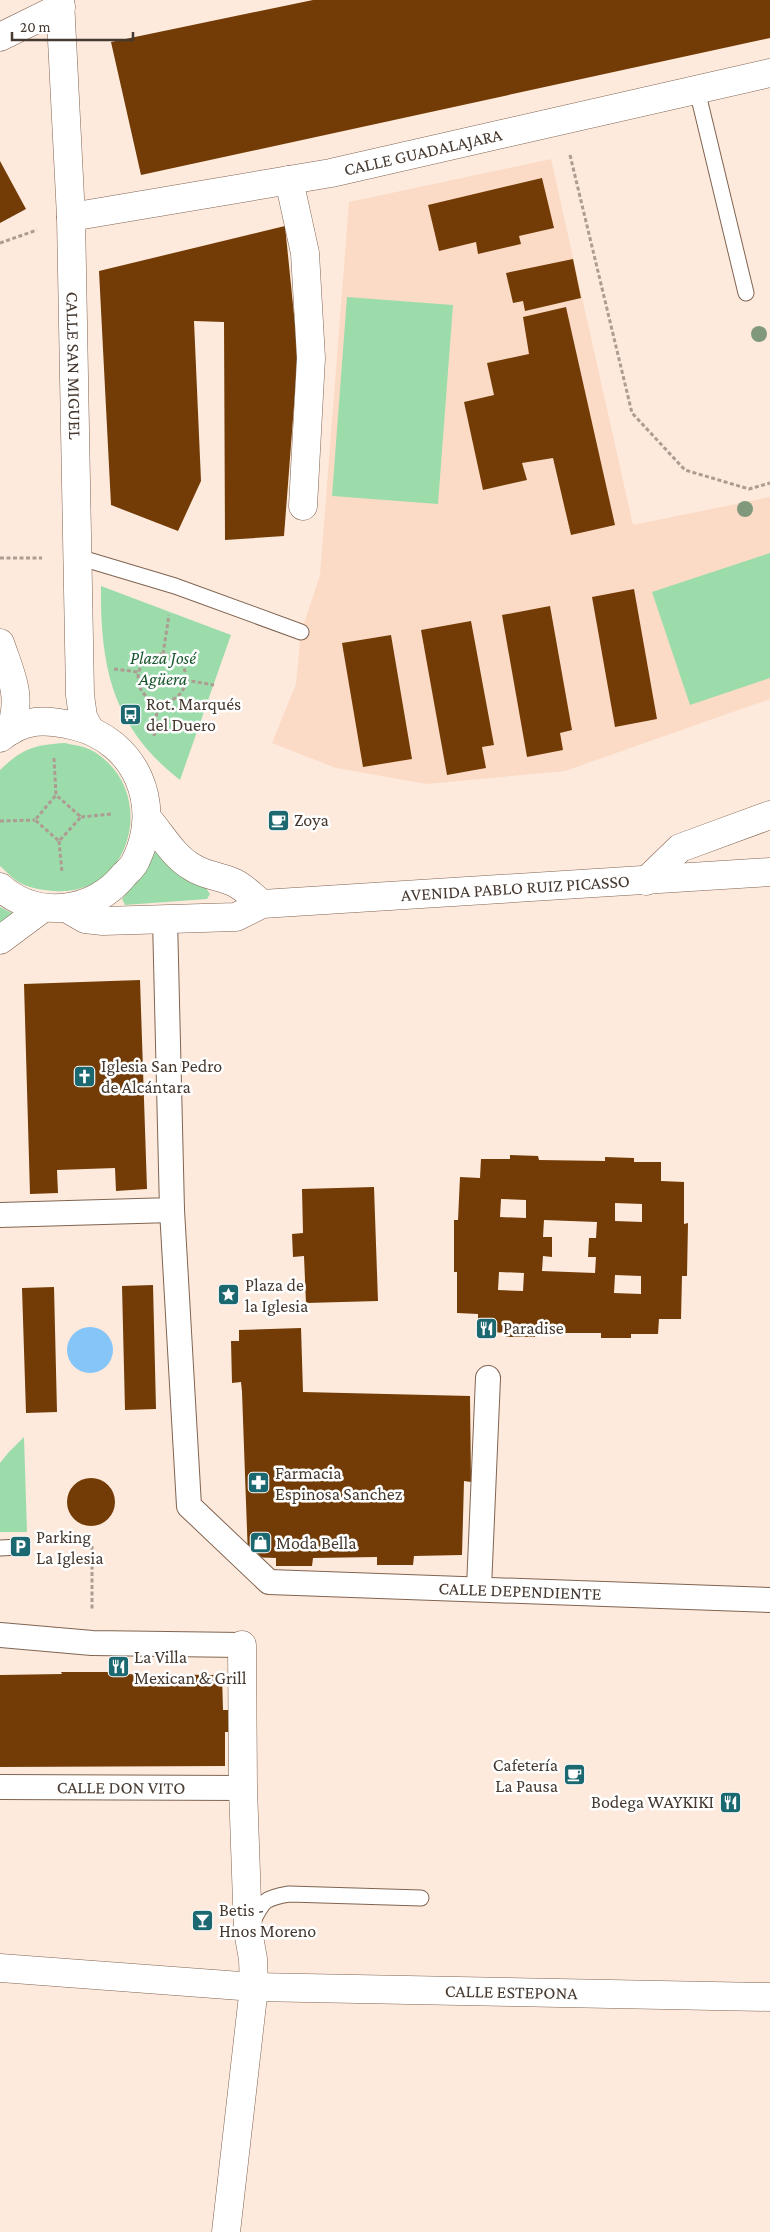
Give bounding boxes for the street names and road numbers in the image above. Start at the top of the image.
street label: CALLE GUADALAJARA [342,124,505,180]
street label: CALLE SAN MIGUEL [62,292,85,440]
street label: AVENIDA PABLO RUIZ PICASSO [400,871,630,905]
street label: CALLE DEPENDIENTE [438,1578,602,1604]
street label: CALLE DON VITO [57,1777,185,1798]
street label: CALLE ESTEPONA [445,1981,579,2003]

